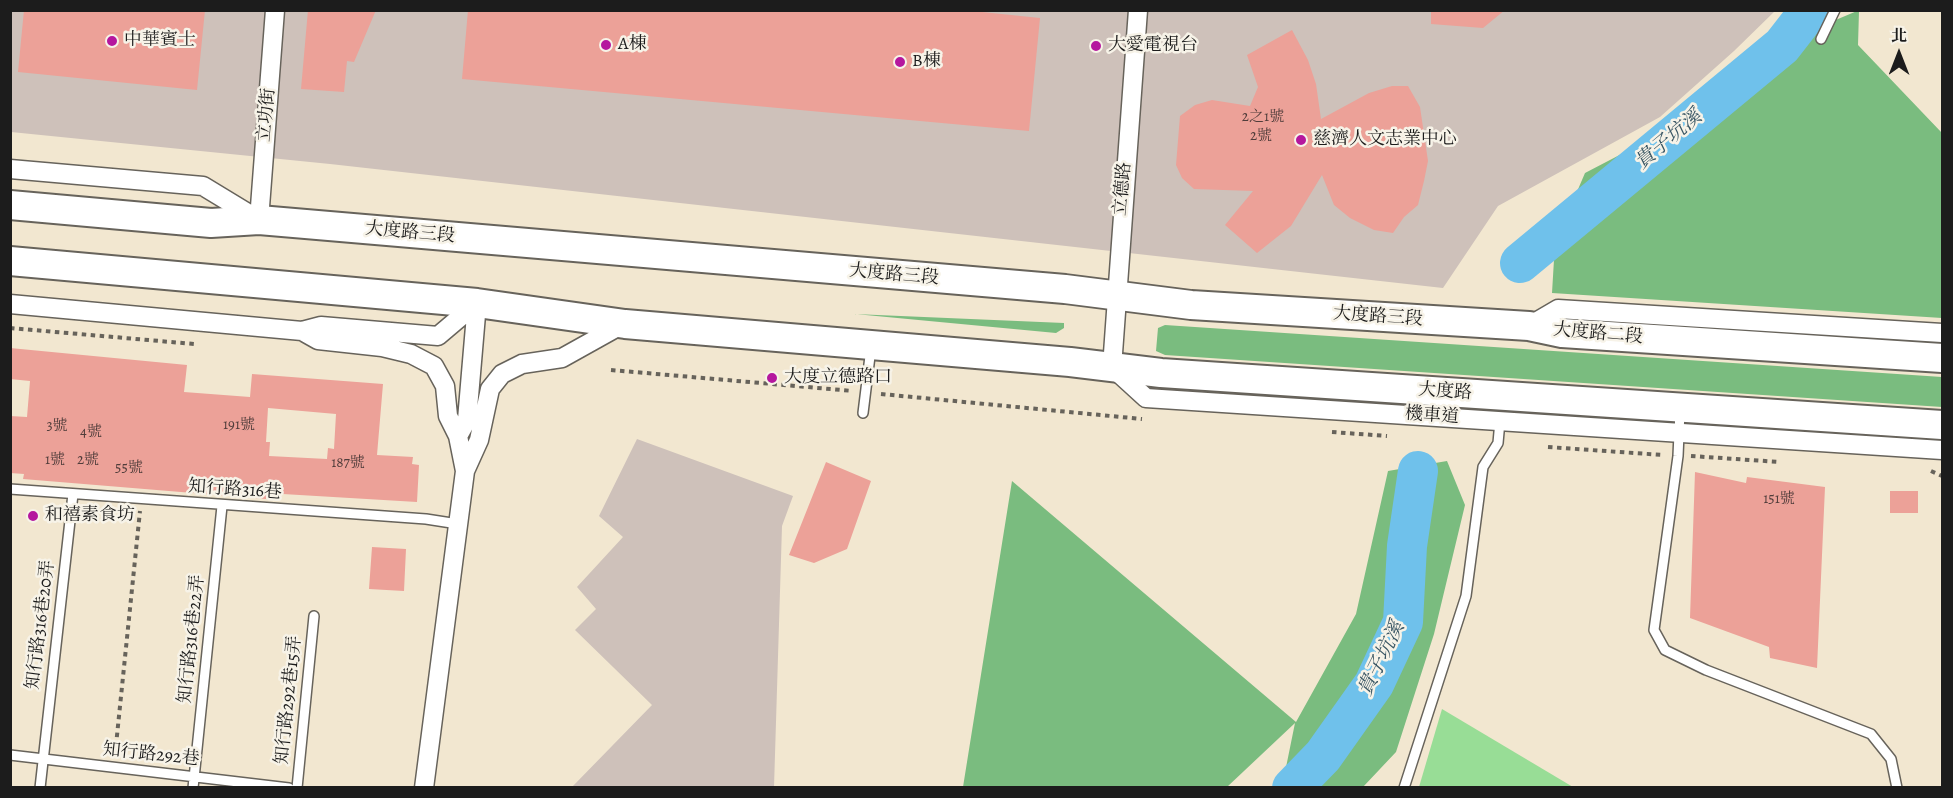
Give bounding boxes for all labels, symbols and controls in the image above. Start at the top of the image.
north arrow [1869,24,1929,84]
text: 北 [1891,25,1907,47]
place label: 中華賓士 [124,30,196,52]
marker: 中華賓士 [105,34,119,48]
place label: A棟 [618,34,647,56]
place label: 大愛電視台 [1108,35,1198,57]
marker: A棟 [599,38,613,52]
marker: 大愛電視台 [1089,39,1103,53]
place label: B棟 [912,51,941,73]
marker: B棟 [893,55,907,69]
street label: 立功街 [254,87,280,143]
water label: 貴子坑溪 [1631,105,1707,175]
house number: 2之1號 [1242,108,1284,126]
house number: 2號 [1250,127,1272,145]
place label: 慈濟人文志業中心 [1313,129,1457,151]
marker: 慈濟人文志業中心 [1294,133,1308,147]
street label: 立德路 [1110,161,1136,217]
street label: 大度路三段 [364,218,456,248]
street label: 大度路三段 [848,260,940,290]
street label: 大度路三段 [1332,303,1424,331]
street label: 大度路二段 [1552,319,1644,349]
place label: 大度立德路口 [784,367,892,389]
marker: 大度立德路口 [765,371,779,385]
street label: 大度路 [1417,379,1473,405]
street label: 機車道 [1404,403,1460,429]
house number: 191號 [223,416,255,434]
house number: 3號 [46,417,68,435]
house number: 4號 [80,423,102,441]
house number: 1號 [45,451,65,469]
house number: 2號 [77,451,99,469]
house number: 187號 [331,454,365,472]
house number: 55號 [115,459,143,477]
street label: 知行路316巷 [187,476,283,504]
house number: 151號 [1763,490,1795,508]
place label: 和禧素食坊 [45,505,135,527]
marker: 和禧素食坊 [26,509,40,523]
street label: 知行路316巷20弄 [22,559,60,691]
street label: 知行路316巷22弄 [175,574,209,704]
water label: 貴子坑溪 [1354,618,1410,700]
street label: 知行路292巷15弄 [272,635,306,765]
street label: 知行路292巷 [101,739,201,771]

